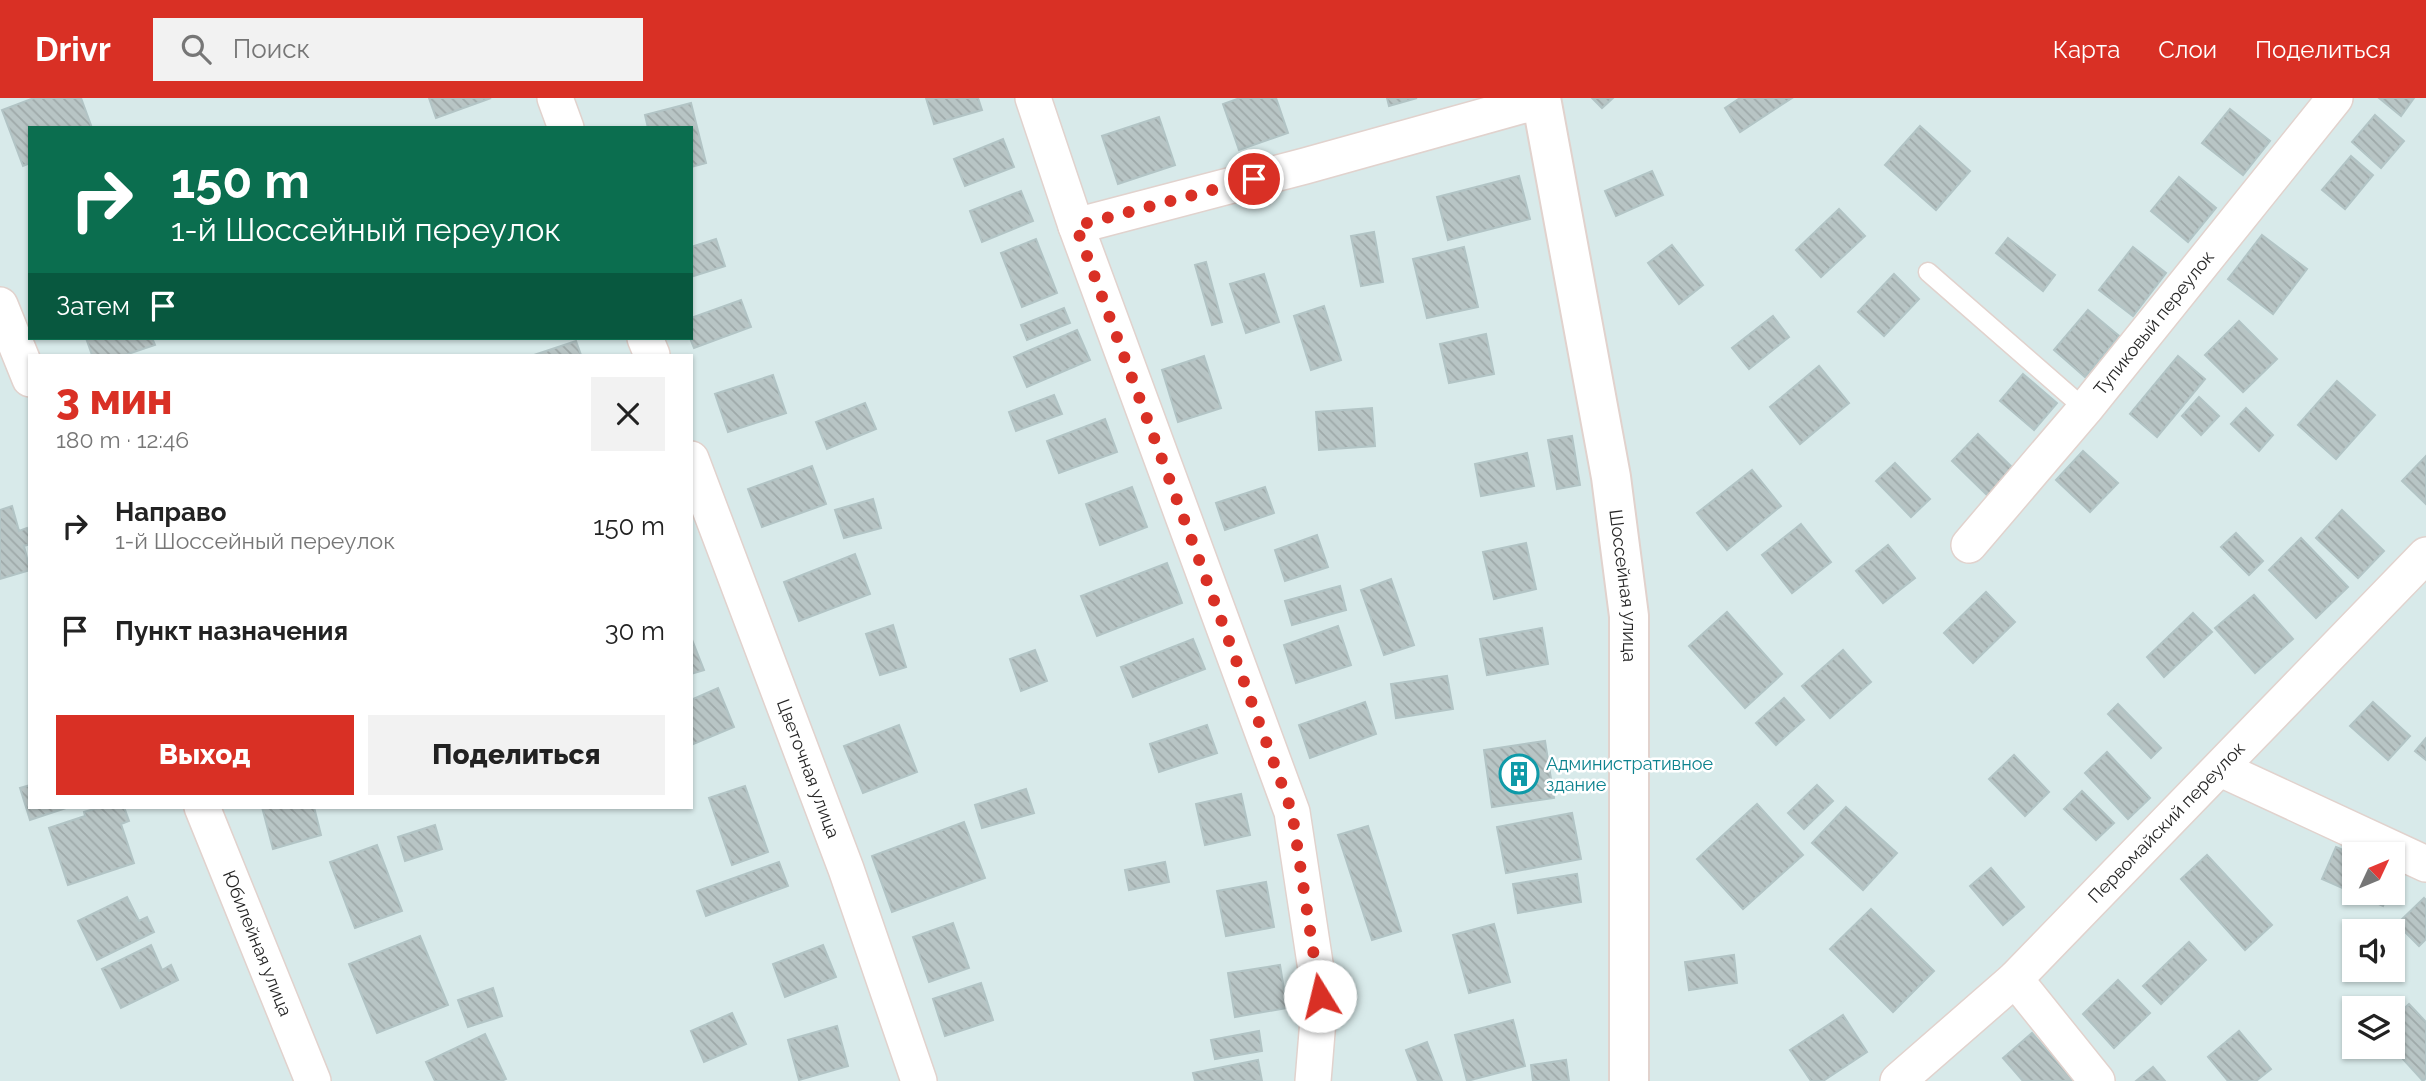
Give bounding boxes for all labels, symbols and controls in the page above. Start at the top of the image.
search box [153,18,643,81]
text: Drivr [35,30,111,69]
icon: search [177,30,215,68]
text: Поиск [233,34,310,64]
text: Карта [2053,35,2120,64]
text: Слои [2158,35,2217,64]
text: Поделиться [2255,35,2391,64]
pin [1224,149,1284,209]
text: 150 m [171,152,310,209]
icon: right [56,154,147,245]
icon: arrive [1235,160,1273,198]
text: 1-й Шоссейный переулок [171,211,561,248]
street label: Тупиковый переулок [2089,246,2218,399]
icon: arrive [144,287,182,325]
text: Затем [56,291,130,321]
text: 3 мин [56,375,173,424]
button: close [591,377,665,451]
text: 180 m · 12:46 [56,426,189,453]
text: Направо [115,497,226,527]
icon: right [56,507,94,545]
street label: Шоссейная улица [1605,508,1640,662]
text: 150 m [593,511,665,541]
text: 1-й Шоссейный переулок [115,527,395,554]
icon: arrive [56,612,94,650]
text: Пункт назначения [115,616,348,646]
text: 30 m [605,616,665,646]
street label: Цветочная улица [773,696,844,841]
button: Выход [56,715,354,795]
button: Поделиться [368,715,665,795]
street label: Первомайский переулок [2084,738,2249,907]
building icon: Административное здание [1498,753,1540,795]
place label: Административное здание [1546,753,1713,795]
north arrow [2342,842,2404,905]
map controls [2342,842,2405,1059]
street label: Юбилейная улица [219,867,297,1019]
button: sound [2342,919,2405,982]
position arrow [1283,959,1357,1033]
button: layers [2342,996,2405,1059]

